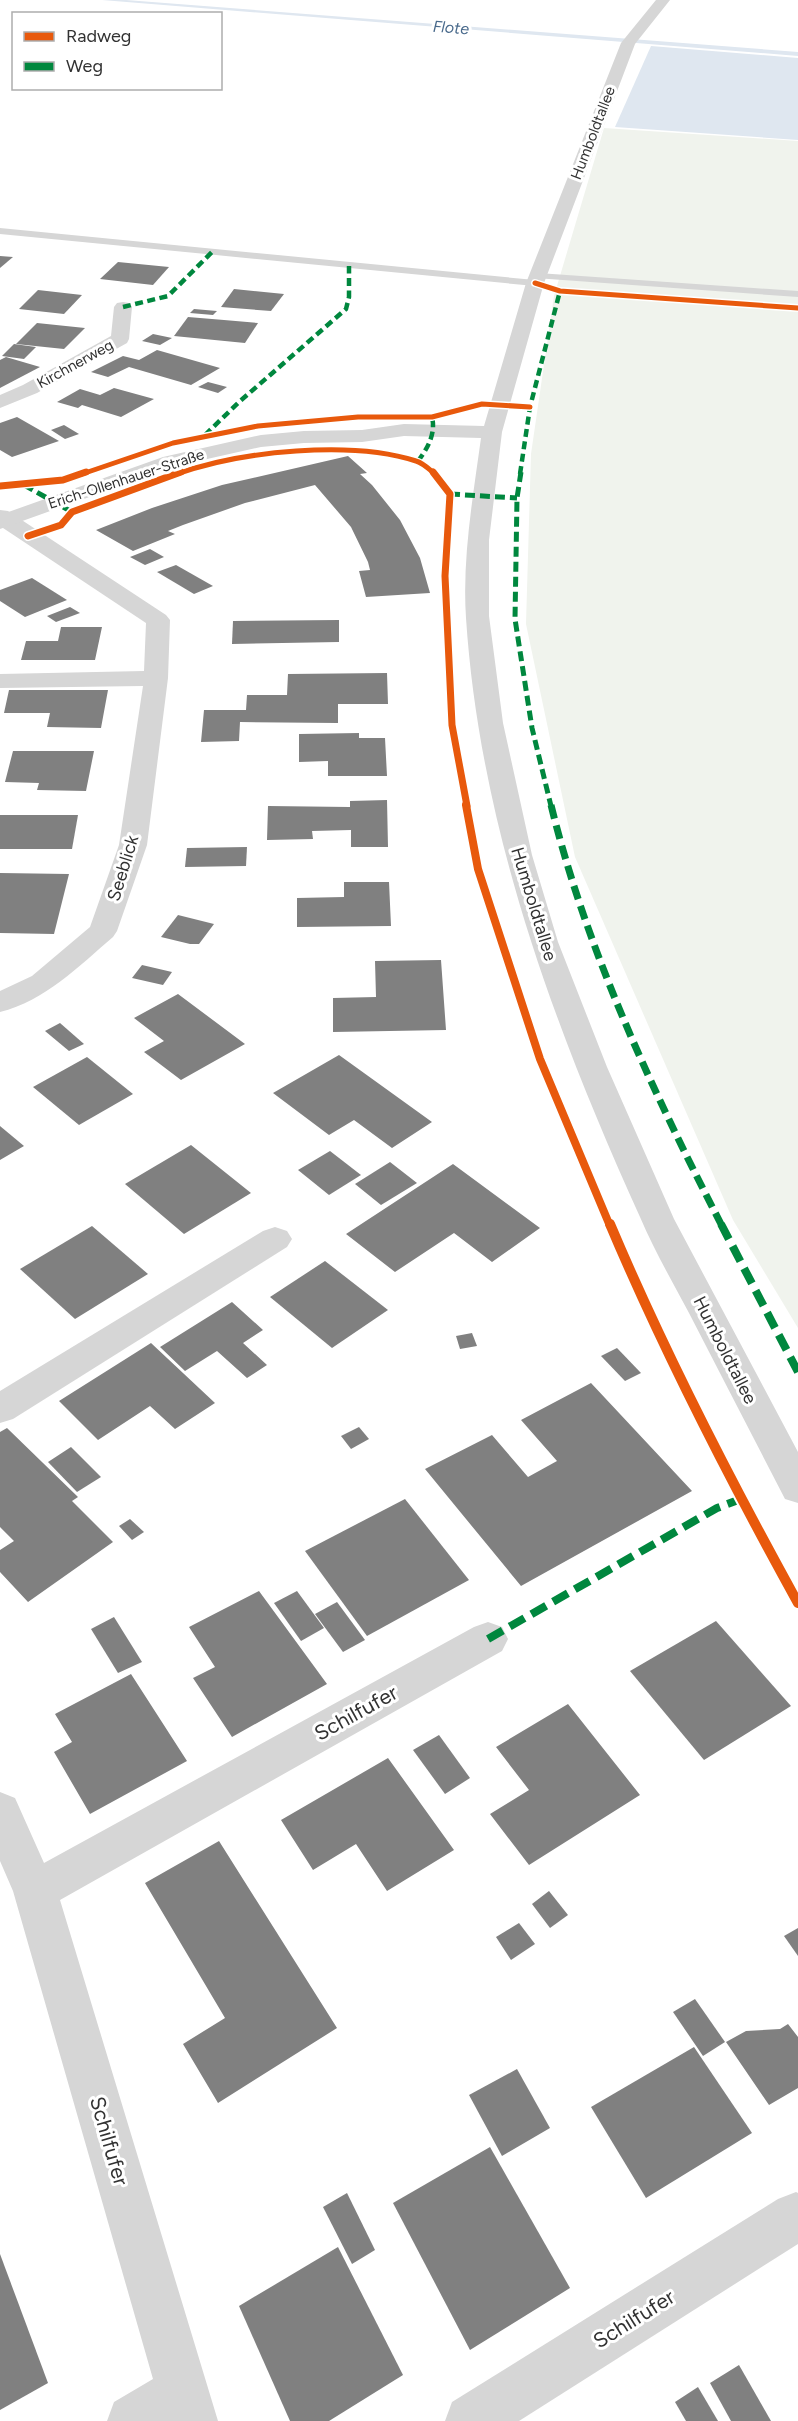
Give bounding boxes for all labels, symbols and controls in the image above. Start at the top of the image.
legend [12,12,222,90]
water label: Flote [432,17,470,38]
text: Radweg [66,25,131,47]
text: Weg [66,55,103,77]
street label: Humboldtallee [567,84,619,182]
street label: Kirchnerweg [34,336,116,392]
street label: Erich-Ollenhauer-Straße [46,445,206,513]
street label: Seeblick [103,832,144,904]
street label: Humboldtallee [506,844,562,964]
street label: Humboldtallee [688,1292,762,1408]
street label: Schilfufer [310,1680,402,1746]
street label: Schilfufer [85,2094,134,2188]
street label: Schilfufer [588,2284,679,2353]

